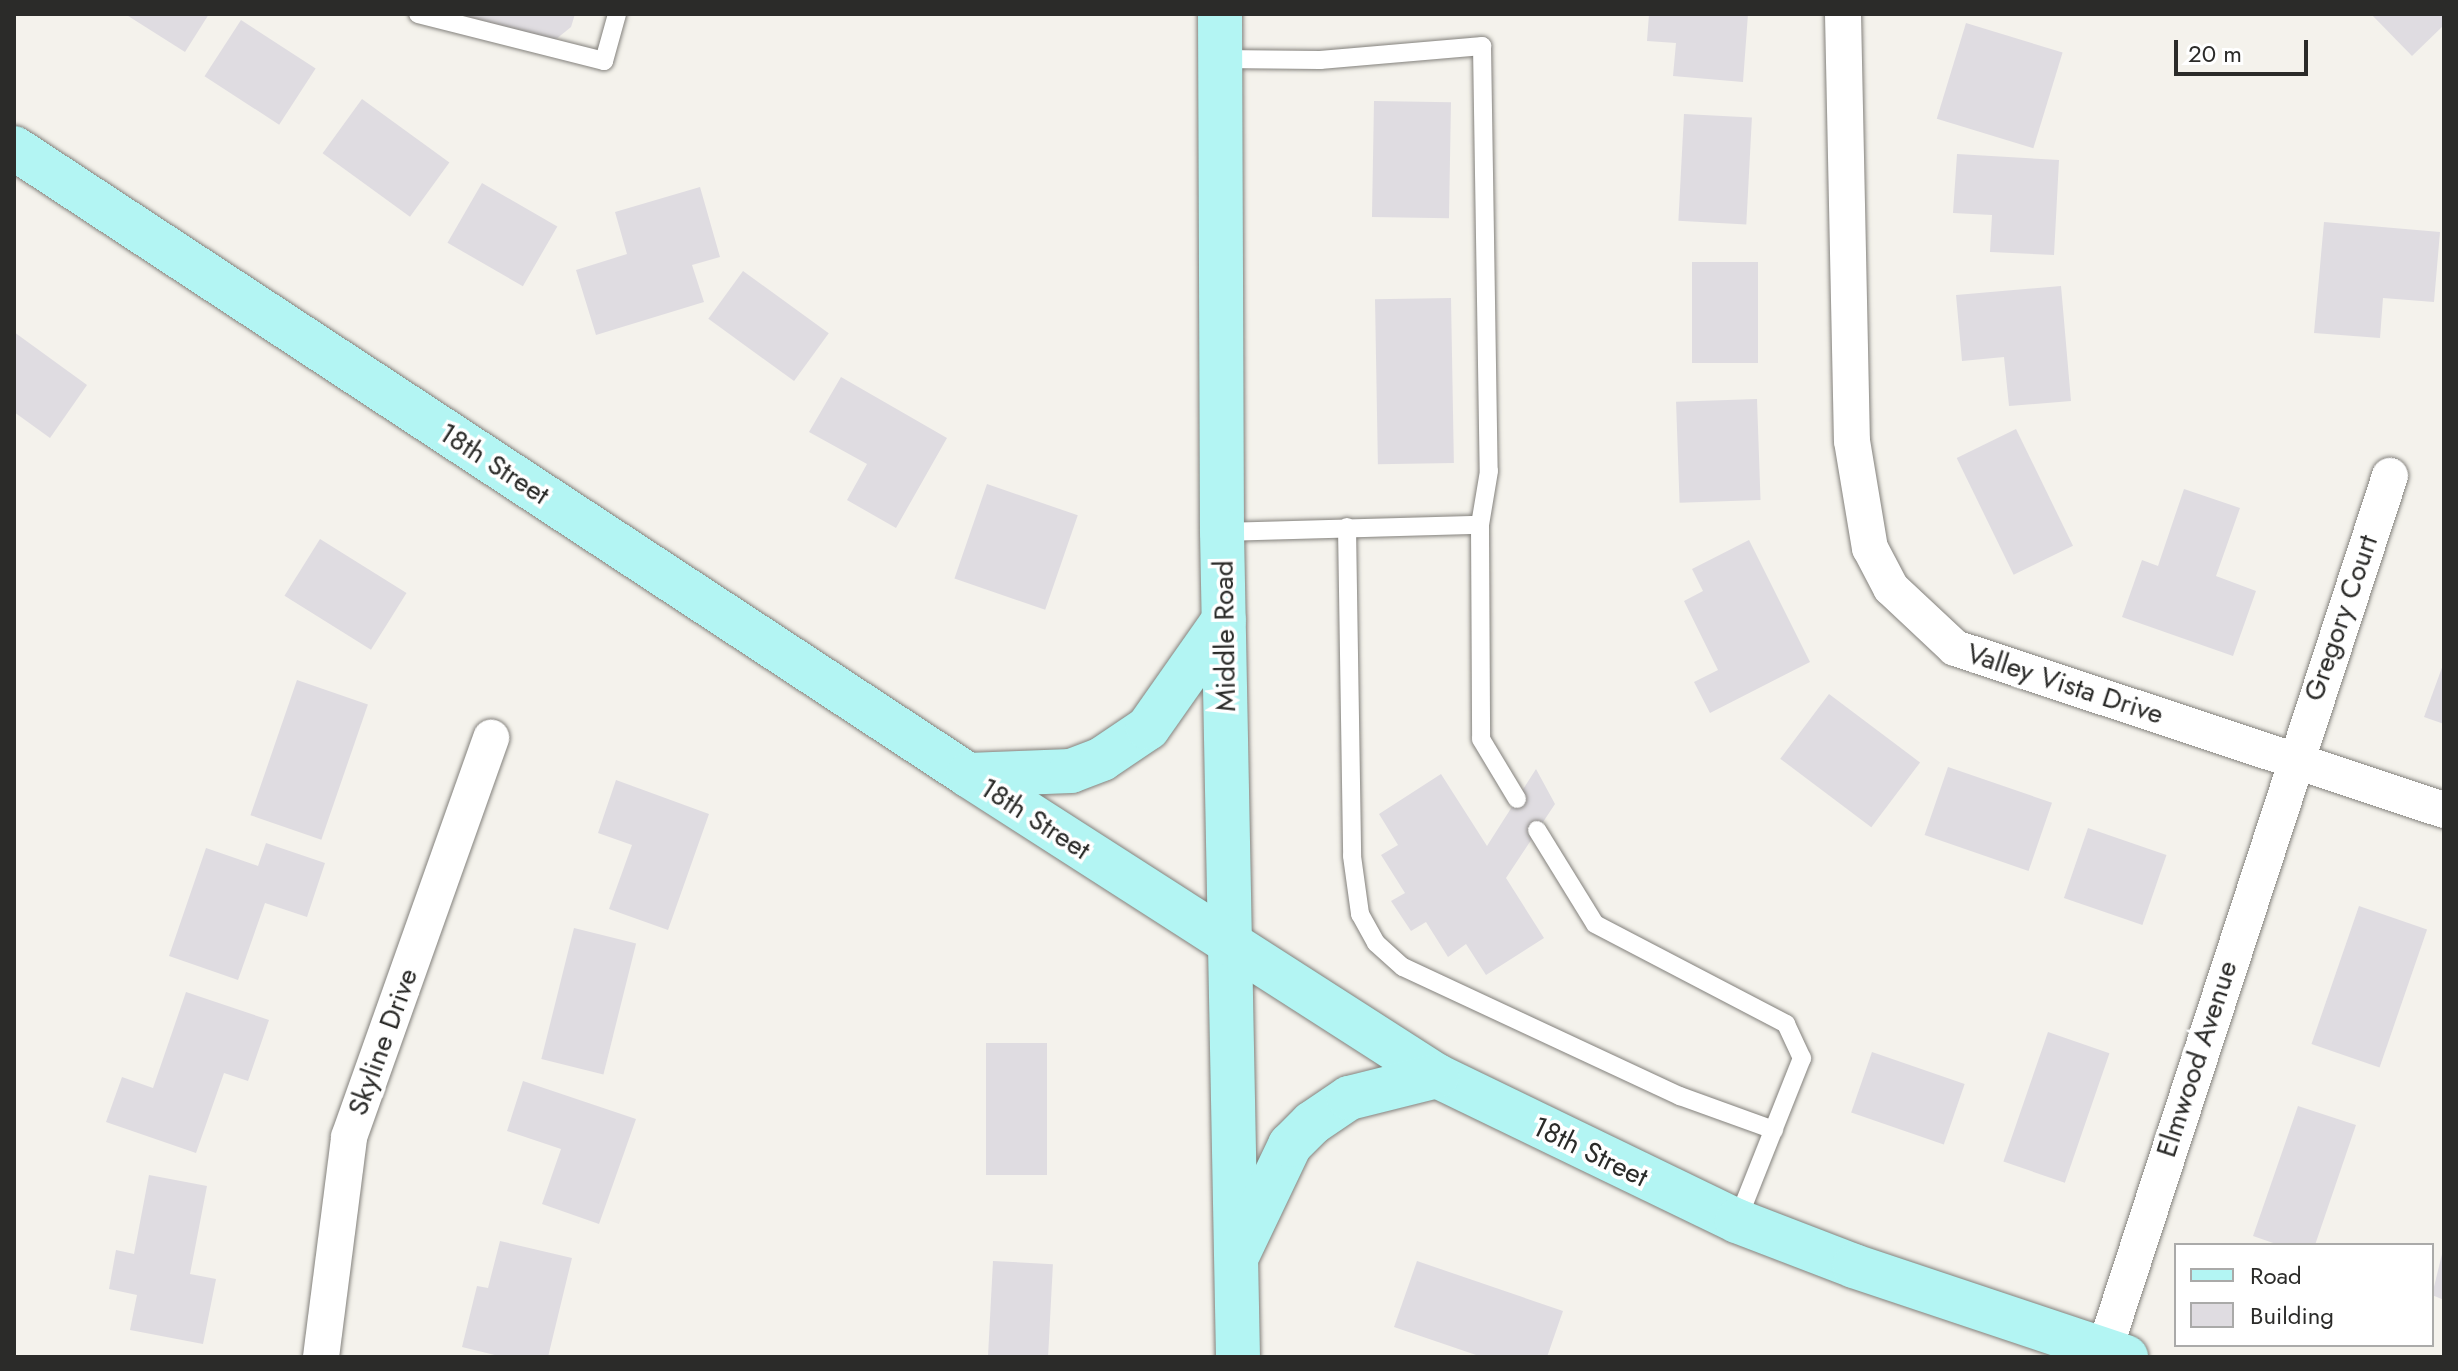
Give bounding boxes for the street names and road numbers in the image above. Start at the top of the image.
street label: 18th Street [433,416,555,512]
street label: Gregory Court [2297,531,2385,705]
street label: Middle Road [1207,560,1243,712]
street label: Valley Vista Drive [1963,636,2167,732]
street label: 18th Street [974,771,1096,867]
street label: Elmwood Avenue [2149,957,2245,1161]
street label: Skyline Drive [341,964,425,1120]
street label: 18th Street [1527,1110,1653,1194]

